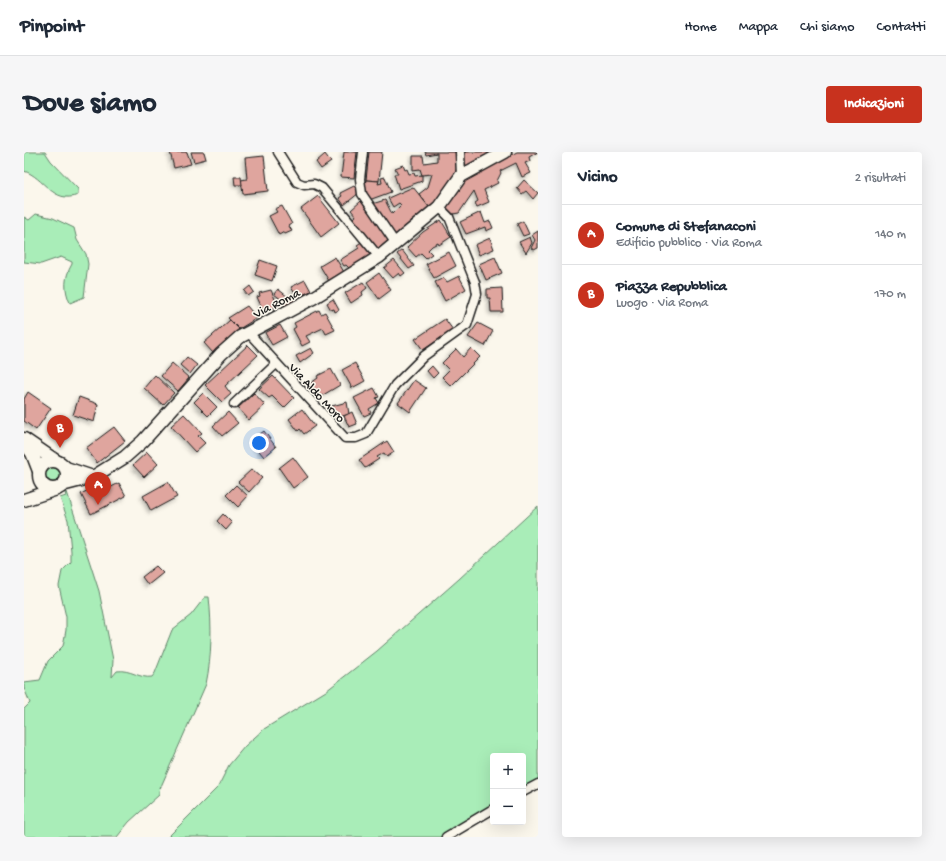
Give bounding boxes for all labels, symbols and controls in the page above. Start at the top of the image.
text: Pinpoint [20,16,84,39]
text: Home [684,19,717,36]
text: Mappa [739,19,778,36]
text: Chi siamo [800,19,855,36]
text: Contatti [877,19,926,36]
button: Indicazioni [826,86,922,123]
text: Dove siamo [24,88,157,121]
text: Vicino [578,168,618,188]
text: 2 risultati [855,171,906,186]
text: Comune di Stefanaconi [616,218,756,236]
text: A [587,227,595,242]
text: 140 m [875,227,906,242]
text: Edificio pubblico · Via Roma [616,236,762,251]
text: Piazza Repubblica [616,278,727,296]
street label: Via Roma [250,286,304,323]
text: B [588,287,594,302]
text: 170 m [874,287,906,302]
text: Luogo · Via Roma [616,296,708,311]
street label: Via Aldo Moro [284,360,348,427]
pin: B [47,415,73,448]
your location [249,433,269,453]
pin: A [85,472,111,505]
map controls [490,753,526,825]
button: + [490,753,526,789]
button: − [490,789,526,825]

